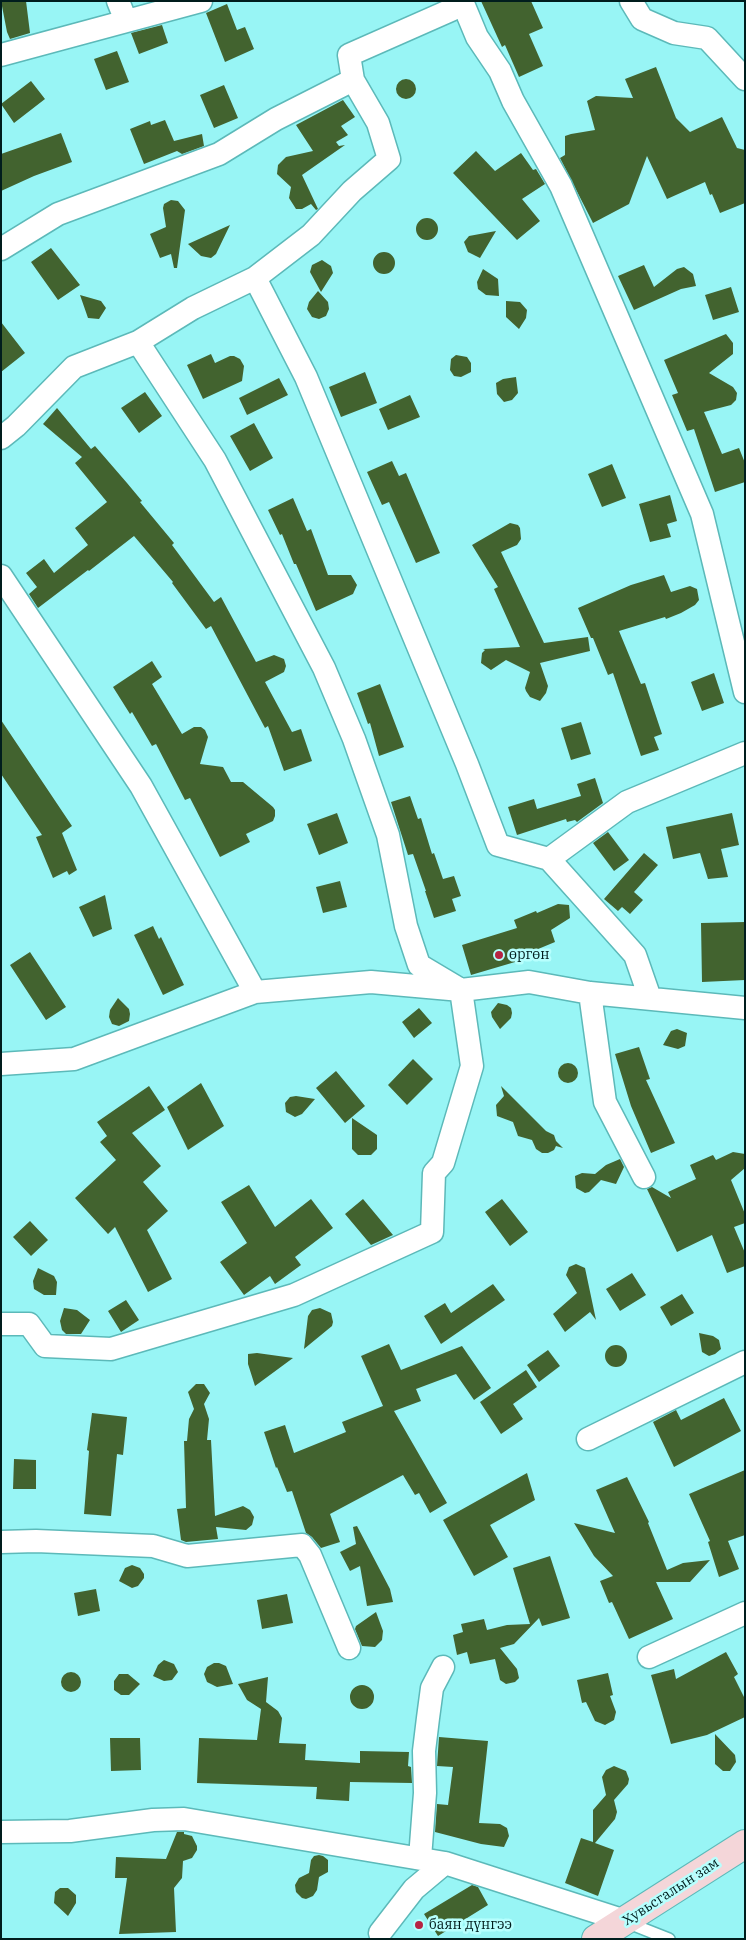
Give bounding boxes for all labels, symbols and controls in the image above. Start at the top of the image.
place label: өргөн [509,947,549,963]
marker: өргөн [493,949,505,961]
street label: Хувьсгалын зам [620,1855,722,1929]
place label: баян дүнгээ [429,1917,512,1933]
marker: баян дүнгээ [413,1919,425,1931]

